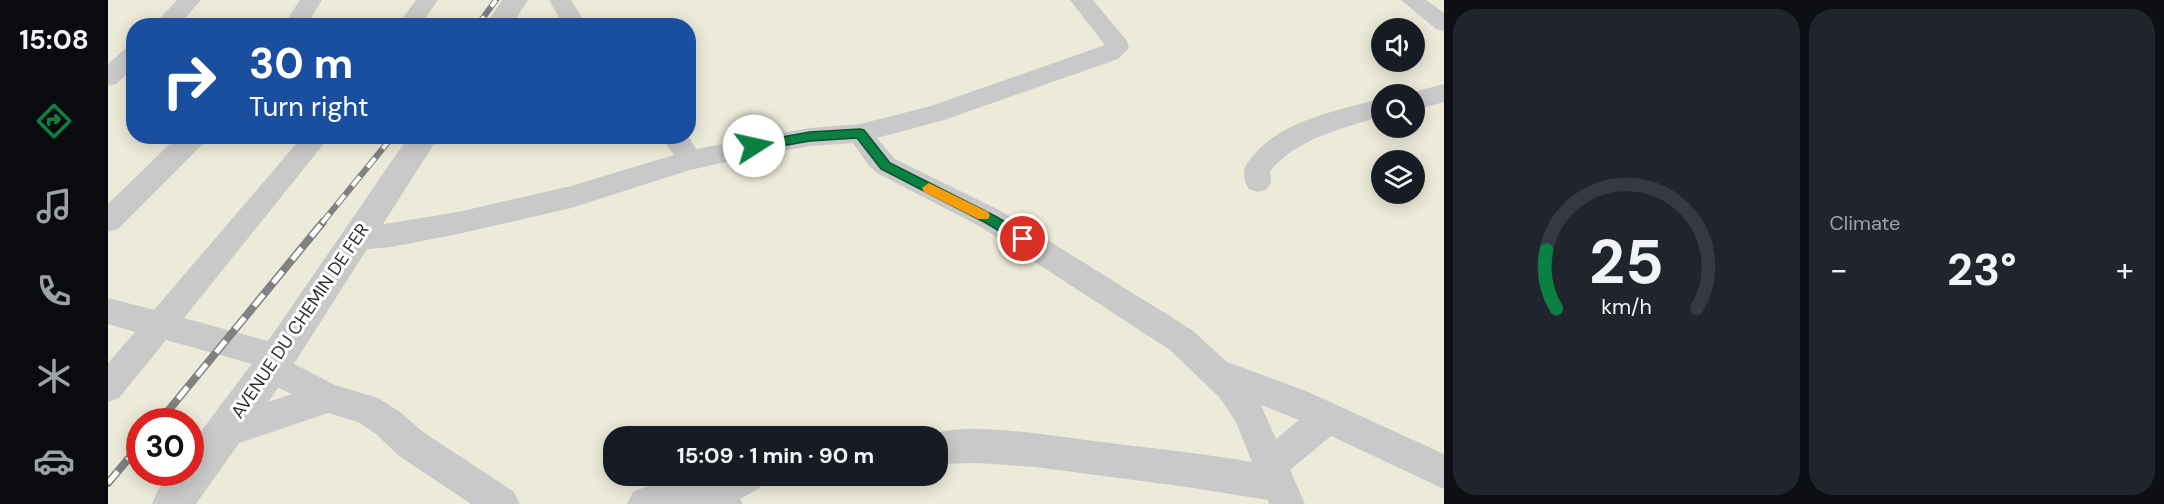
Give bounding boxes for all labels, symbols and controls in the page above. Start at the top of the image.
map controls [1371,18,1425,204]
button: sound [1371,18,1425,72]
text: 15:08 [19,22,89,57]
text: 30 m [249,36,353,91]
icon: right [150,42,228,120]
button: search [1371,84,1425,138]
text: Turn right [249,89,369,124]
icon: directions [33,100,75,142]
position arrow [722,114,786,178]
button: layers [1371,150,1425,204]
icon: music [33,185,75,227]
text: Climate [1830,210,1900,236]
pin [997,213,1048,264]
street label: AVENUE DU CHEMIN DE FER [226,219,374,423]
text: 25 [1589,221,1664,302]
icon: arrive [1006,222,1039,255]
text: 23° [1947,240,2016,299]
text: − [1830,248,1848,291]
text: + [2116,248,2134,291]
icon: phone [33,270,75,312]
text: km/h [1601,293,1652,321]
icon: climate [33,355,75,397]
speed limit sign: 30 [126,408,204,486]
icon: car [33,440,75,482]
text: 15:09 · 1 min · 90 m [677,441,874,470]

